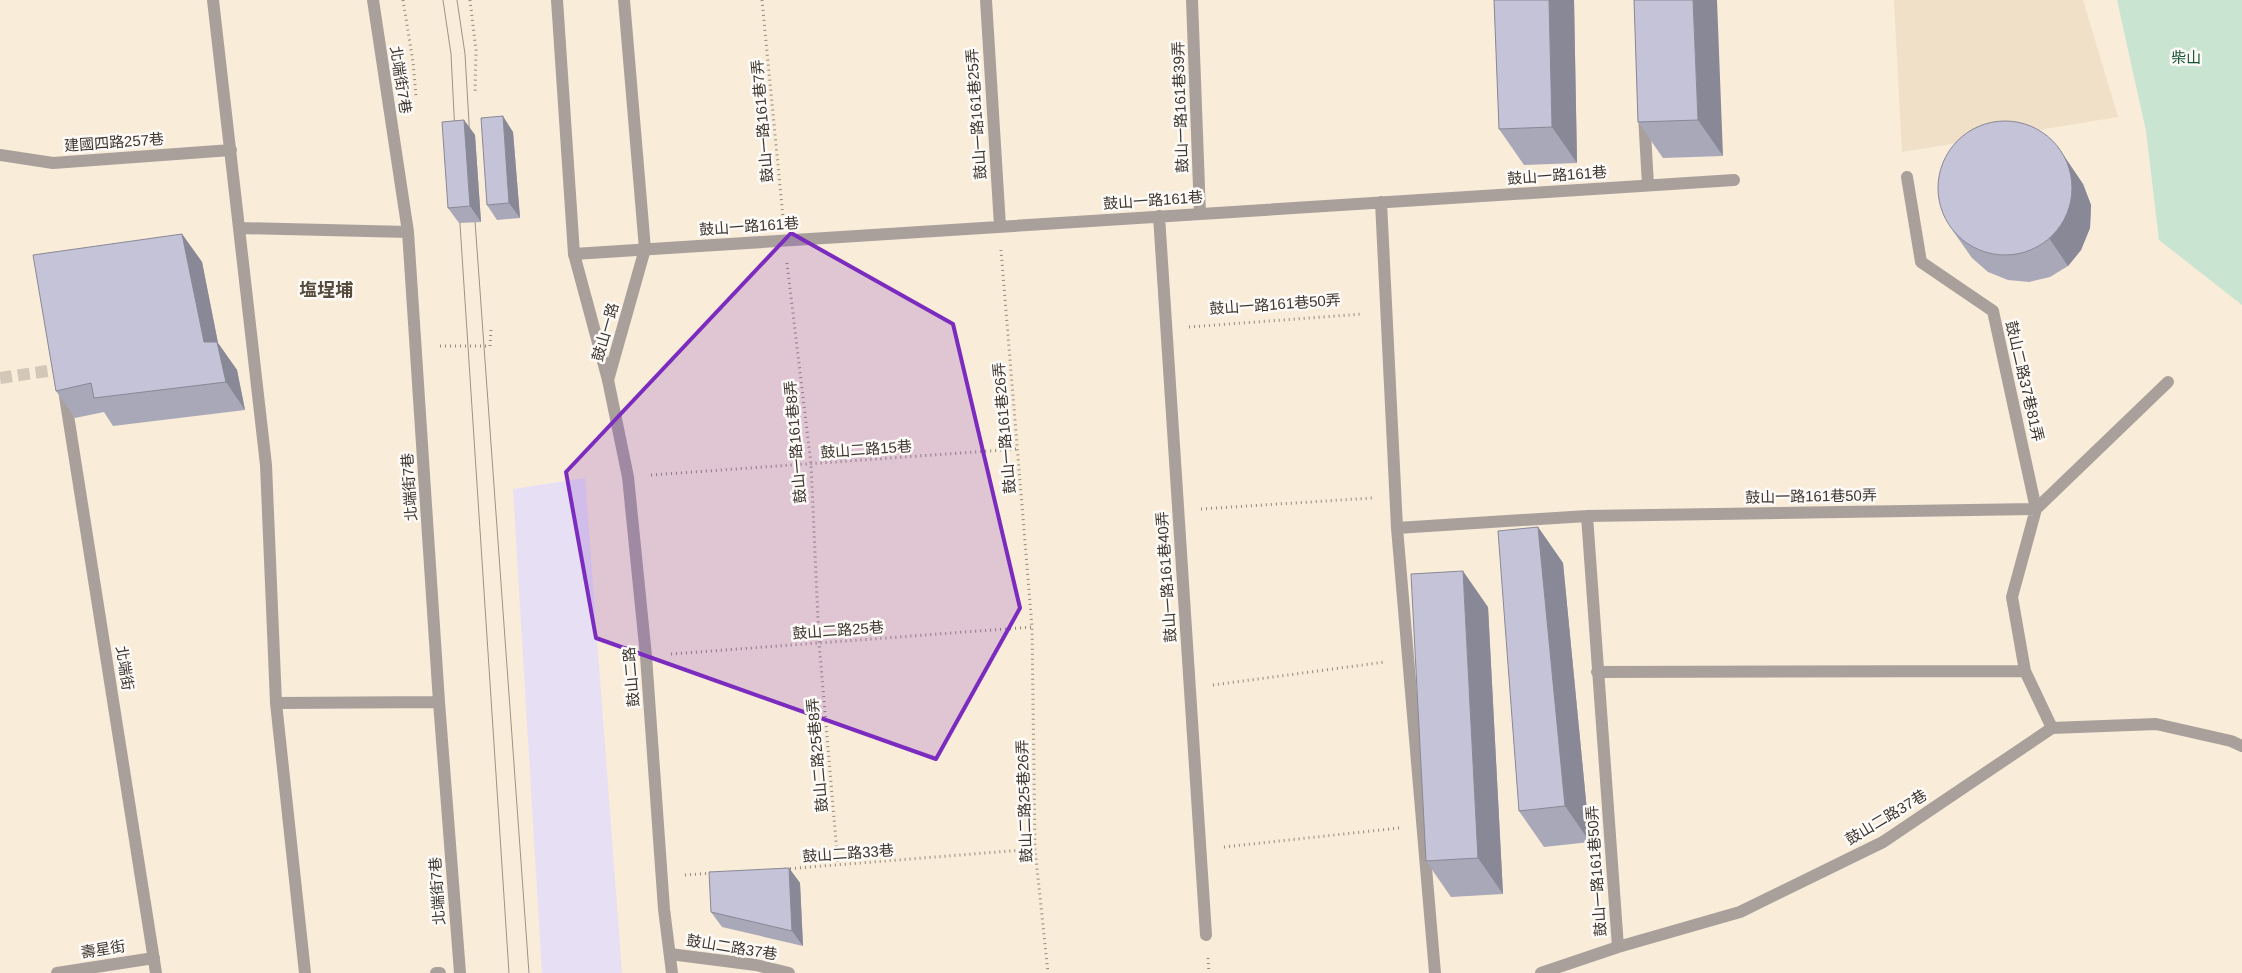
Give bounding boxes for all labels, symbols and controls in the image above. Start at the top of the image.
street label: 鼓山一路161巷39弄 [1169,41,1191,173]
street label: 北端街7巷 [387,45,415,115]
street label: 鼓山一路161巷25弄 [963,48,989,180]
park label: 柴山 [2171,49,2201,66]
street label: 鼓山一路161巷7弄 [748,59,776,183]
street label: 建國四路257巷 [64,130,164,154]
street label: 鼓山一路161巷 [1507,163,1607,187]
street label: 鼓山一路161巷 [1103,188,1203,212]
street label: 鼓山一路161巷 [699,214,799,238]
district label: 塩埕埔 [299,280,353,300]
street label: 鼓山一路161巷50弄 [1209,291,1341,317]
street label: 鼓山一路 [589,301,621,363]
street label: 鼓山二路37巷81弄 [2003,319,2047,443]
street label: 鼓山一路161巷26弄 [990,362,1018,494]
street label: 鼓山一路161巷8弄 [781,380,809,504]
street label: 鼓山二路15巷 [820,437,912,461]
street label: 北端街7巷 [398,452,420,522]
street label: 鼓山一路161巷50弄 [1745,486,1877,506]
street label: 鼓山一路161巷40弄 [1153,511,1179,643]
street label: 鼓山二路25巷 [792,618,884,642]
street label: 北端街 [113,644,137,692]
street label: 鼓山二路 [620,646,642,708]
street label: 鼓山二路25巷8弄 [804,697,830,813]
street label: 鼓山二路25巷26弄 [1013,739,1035,863]
street label: 鼓山二路37巷 [1842,786,1930,848]
street label: 鼓山一路161巷50弄 [1583,805,1609,937]
street label: 鼓山二路33巷 [802,841,894,865]
street label: 北端街7巷 [426,856,448,926]
street label: 鼓山二路37巷 [685,931,779,963]
street label: 壽星街 [79,937,127,961]

